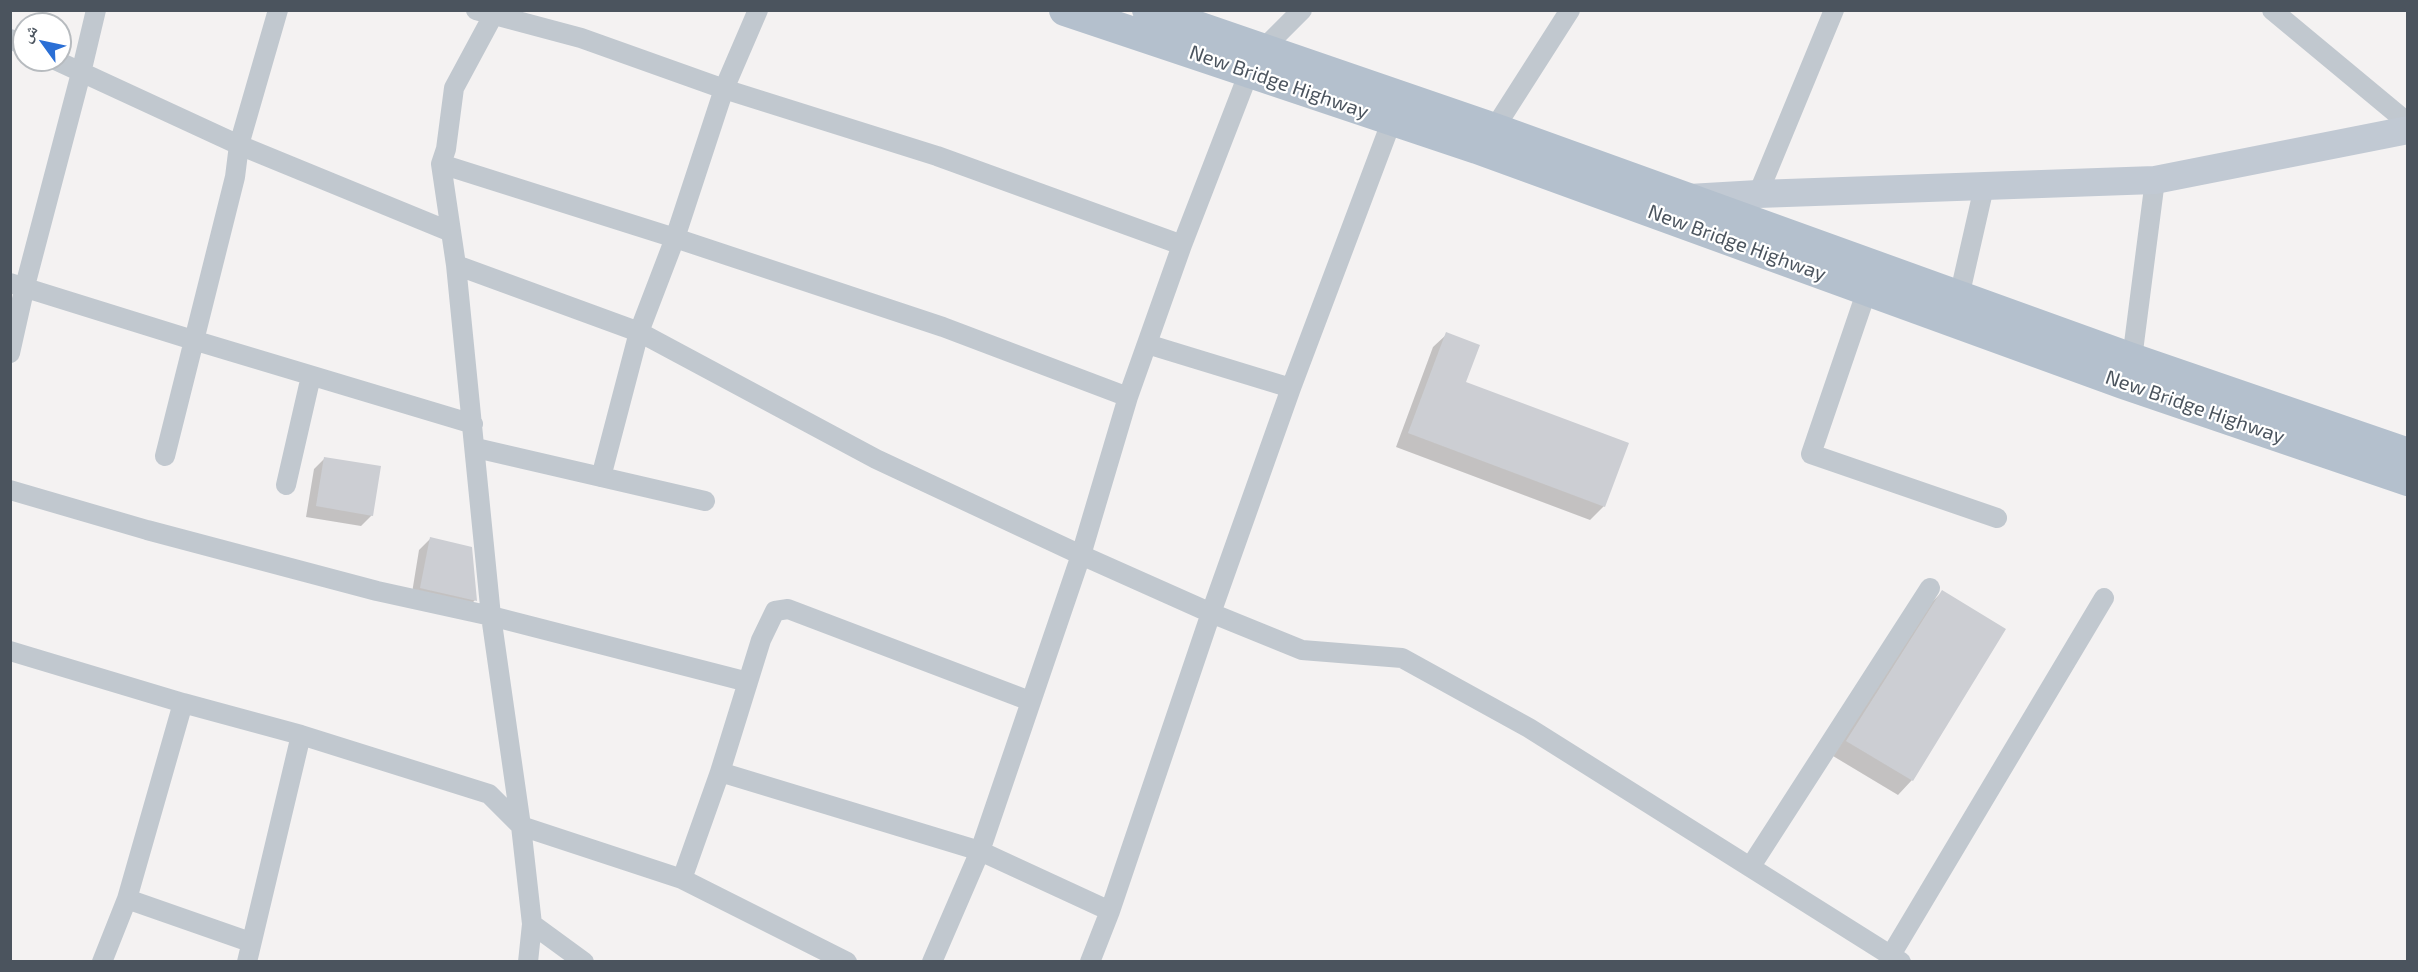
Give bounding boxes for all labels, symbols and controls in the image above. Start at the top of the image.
north arrow [12,12,72,72]
text: ش [16,21,41,45]
street label: New Bridge Highway [1186,40,1372,124]
street label: New Bridge Highway [1645,200,1829,286]
street label: New Bridge Highway [2102,365,2288,449]

